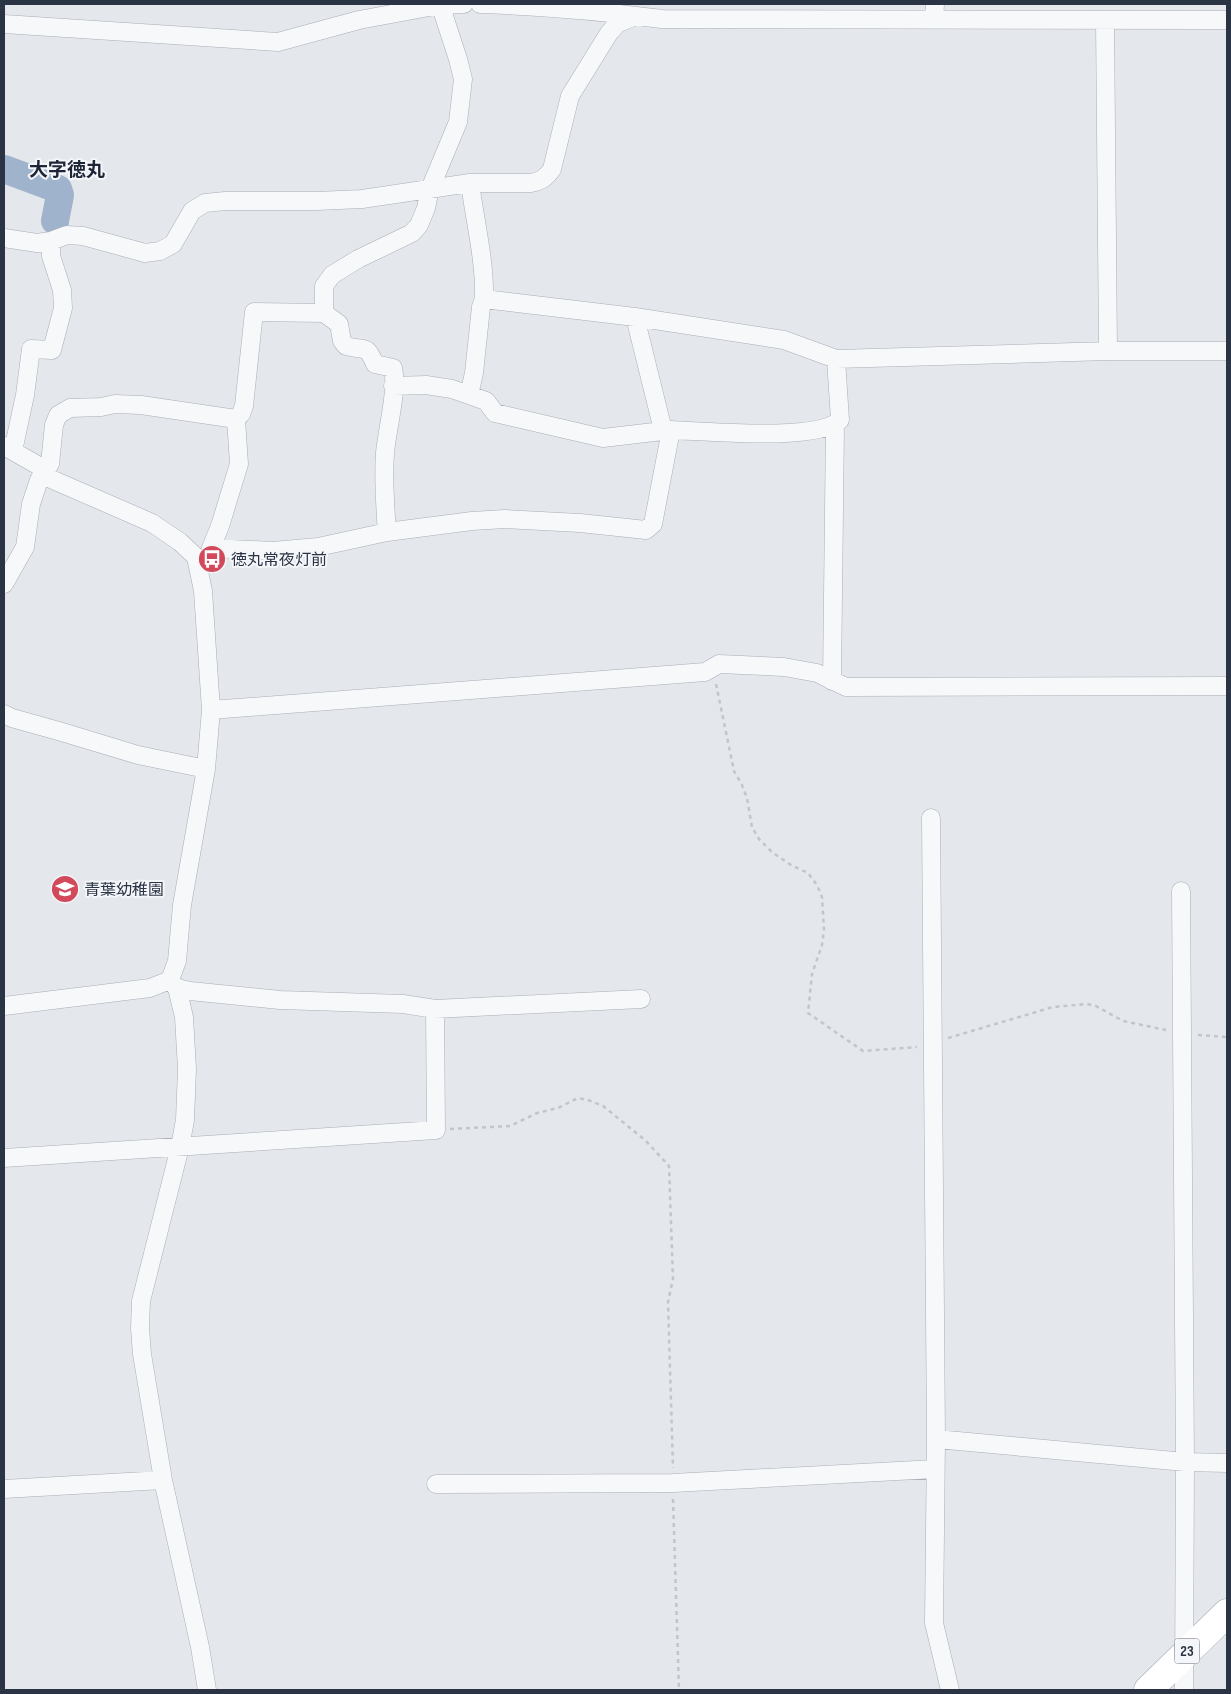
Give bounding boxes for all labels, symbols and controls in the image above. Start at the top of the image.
district label: 大字徳丸 [29,159,105,182]
bus stop icon: 徳丸常夜灯前 [197,544,227,574]
place label: 徳丸常夜灯前 [231,551,327,570]
school or university icon: 青葉幼稚園 [50,874,80,904]
place label: 青葉幼稚園 [84,881,164,900]
road number: 23 [1174,1638,1200,1664]

